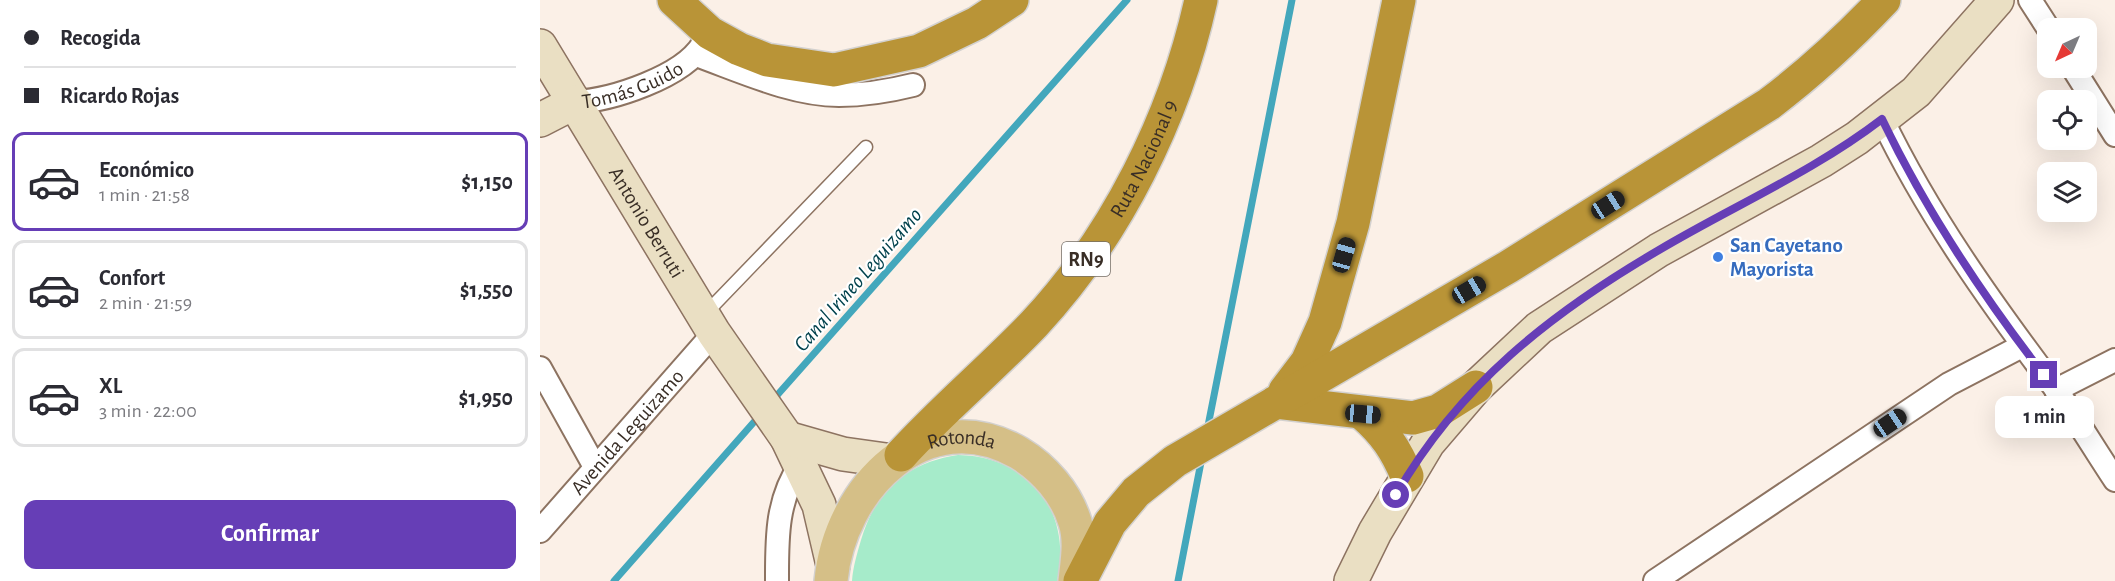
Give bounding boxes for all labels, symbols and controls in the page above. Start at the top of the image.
north arrow [2037,18,2097,78]
map controls [2037,18,2097,222]
text: Recogida [60,27,141,49]
street label: Tomás Guido [580,58,687,112]
text: Ricardo Rojas [60,85,179,107]
button: locate [2037,90,2097,150]
street label: Ruta Nacional 9 [1106,97,1181,221]
icon: car [27,155,81,209]
text: Económico [99,159,194,181]
button: layers [2037,162,2097,222]
street label: Antonio Berruti [605,163,688,282]
text: $1,150 [461,171,513,193]
text: 1 min · 21:58 [99,185,190,205]
car [1588,188,1628,222]
water label: Canal Irineo Leguizamo [790,204,926,356]
car [1330,235,1358,275]
place label: San Cayetano Mayorista [1730,235,1843,280]
road number: RN9 [1062,242,1110,276]
marker: San Cayetano Mayorista [1711,250,1725,264]
icon: car [27,263,81,317]
text: Confort [99,267,165,289]
car [1449,273,1489,307]
text: $1,550 [460,279,513,301]
text: 2 min · 21:59 [99,293,192,313]
route end [2030,361,2057,388]
street label: Avenida Leguizamo [567,365,688,499]
icon: car [27,371,81,425]
text: XL [99,375,122,397]
text: $1,950 [459,387,513,409]
callout: 1 min [1994,396,2093,438]
text: 3 min · 22:00 [99,401,197,421]
car [1344,403,1382,425]
car [1870,405,1910,441]
text: 1 min [2023,407,2066,427]
street label: Rotonda [925,427,999,453]
route start [1382,481,1409,508]
button: Confirmar [24,500,516,569]

